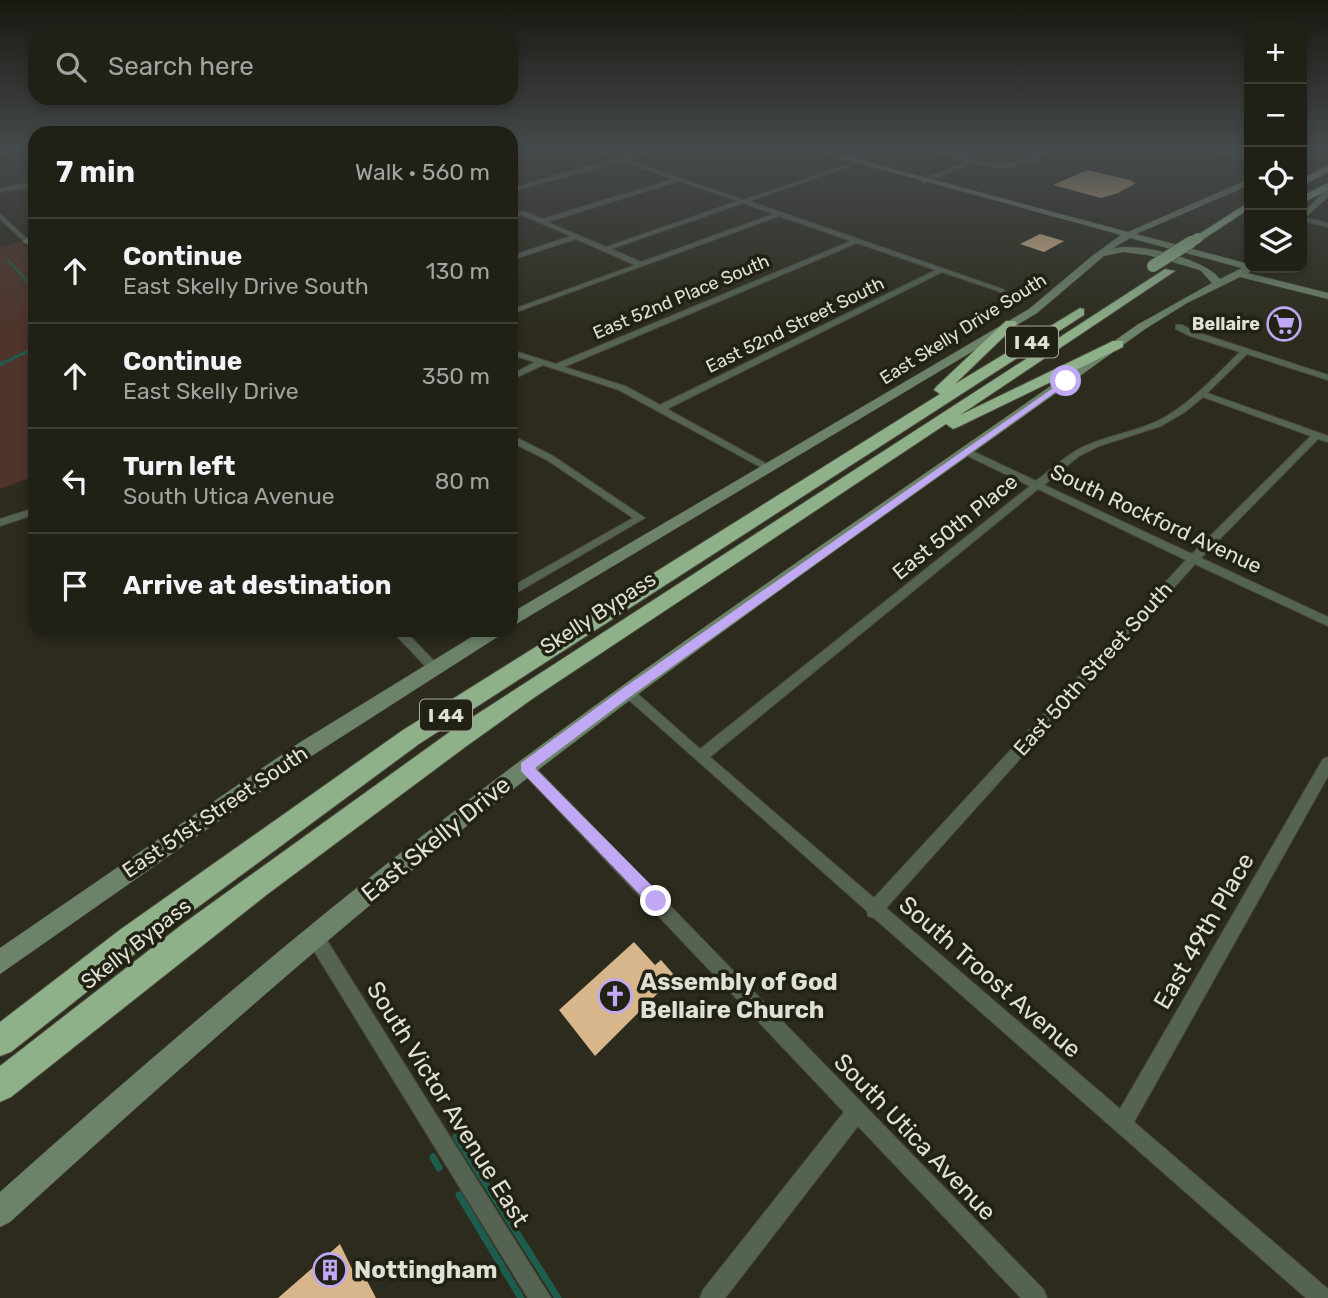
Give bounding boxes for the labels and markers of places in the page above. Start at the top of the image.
supermarket icon: Bellaire [1265,305,1303,343]
place label: Bellaire [1192,313,1260,335]
place label: Assembly of God Bellaire Church [640,968,838,1024]
church icon: Assembly of God Bellaire Church [596,977,634,1015]
building icon: Nottingham [311,1251,349,1289]
place label: Nottingham [354,1256,498,1284]

